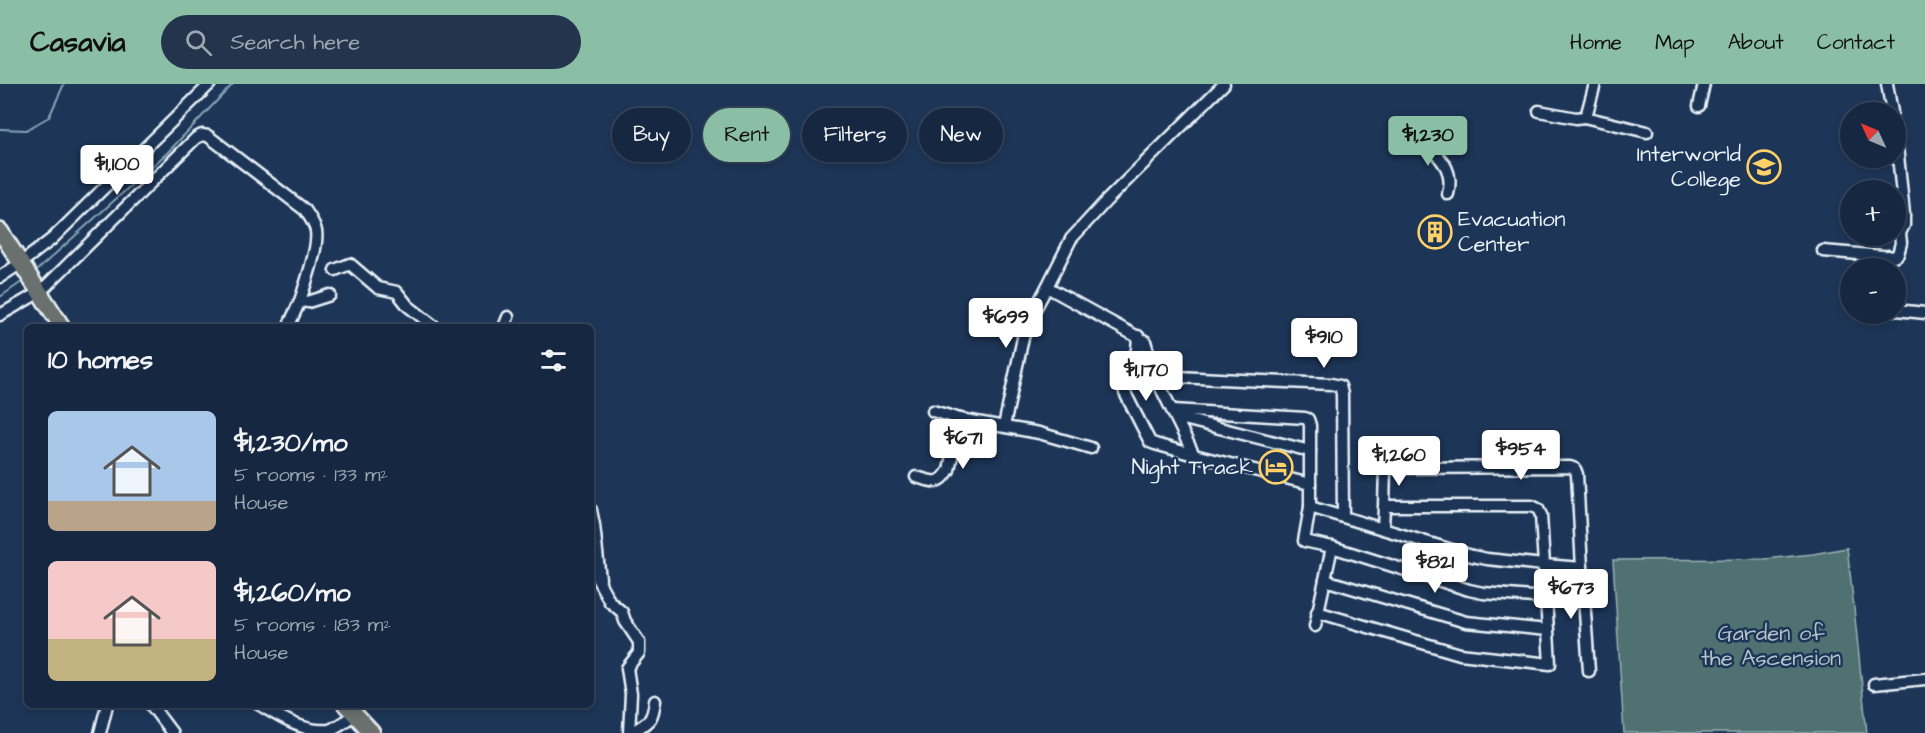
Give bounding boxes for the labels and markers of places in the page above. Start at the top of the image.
pin: $1,230 [1379,116,1477,167]
place label: Interworld College [1637,139,1741,196]
pin: $1,100 [68,145,166,196]
school or university icon: Interworld College [1746,149,1782,185]
place label: Evacuation Center [1458,204,1566,260]
building icon: Evacuation Center [1417,214,1453,250]
pin: $699 [970,298,1042,349]
pin: $910 [1288,318,1360,369]
pin: $1,170 [1097,351,1195,402]
pin: $671 [927,419,999,470]
pin: $954 [1485,430,1557,481]
pin: $1,260 [1350,436,1448,487]
hotel icon: Night Track [1258,449,1294,485]
place label: Night Track [1131,452,1253,484]
pin: $821 [1399,543,1471,594]
pin: $673 [1535,569,1607,620]

